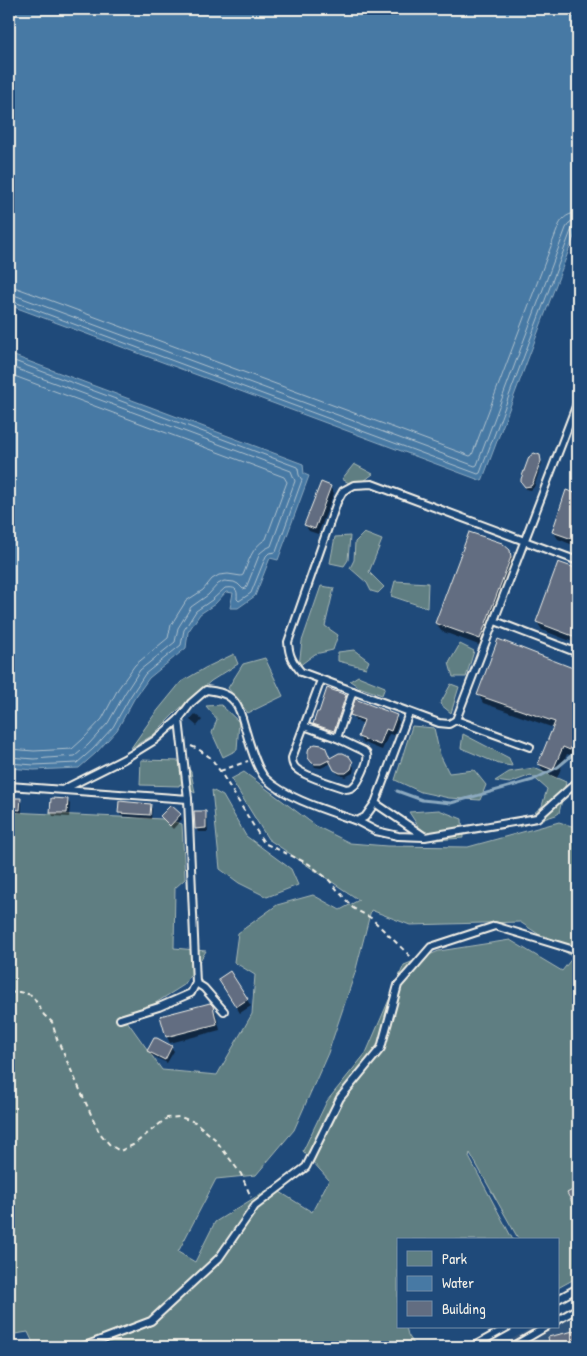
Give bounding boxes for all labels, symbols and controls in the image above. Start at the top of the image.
legend [397,1238,560,1328]
text: Park [442,1248,467,1269]
text: Water [442,1272,474,1293]
text: Building [442,1298,486,1319]

